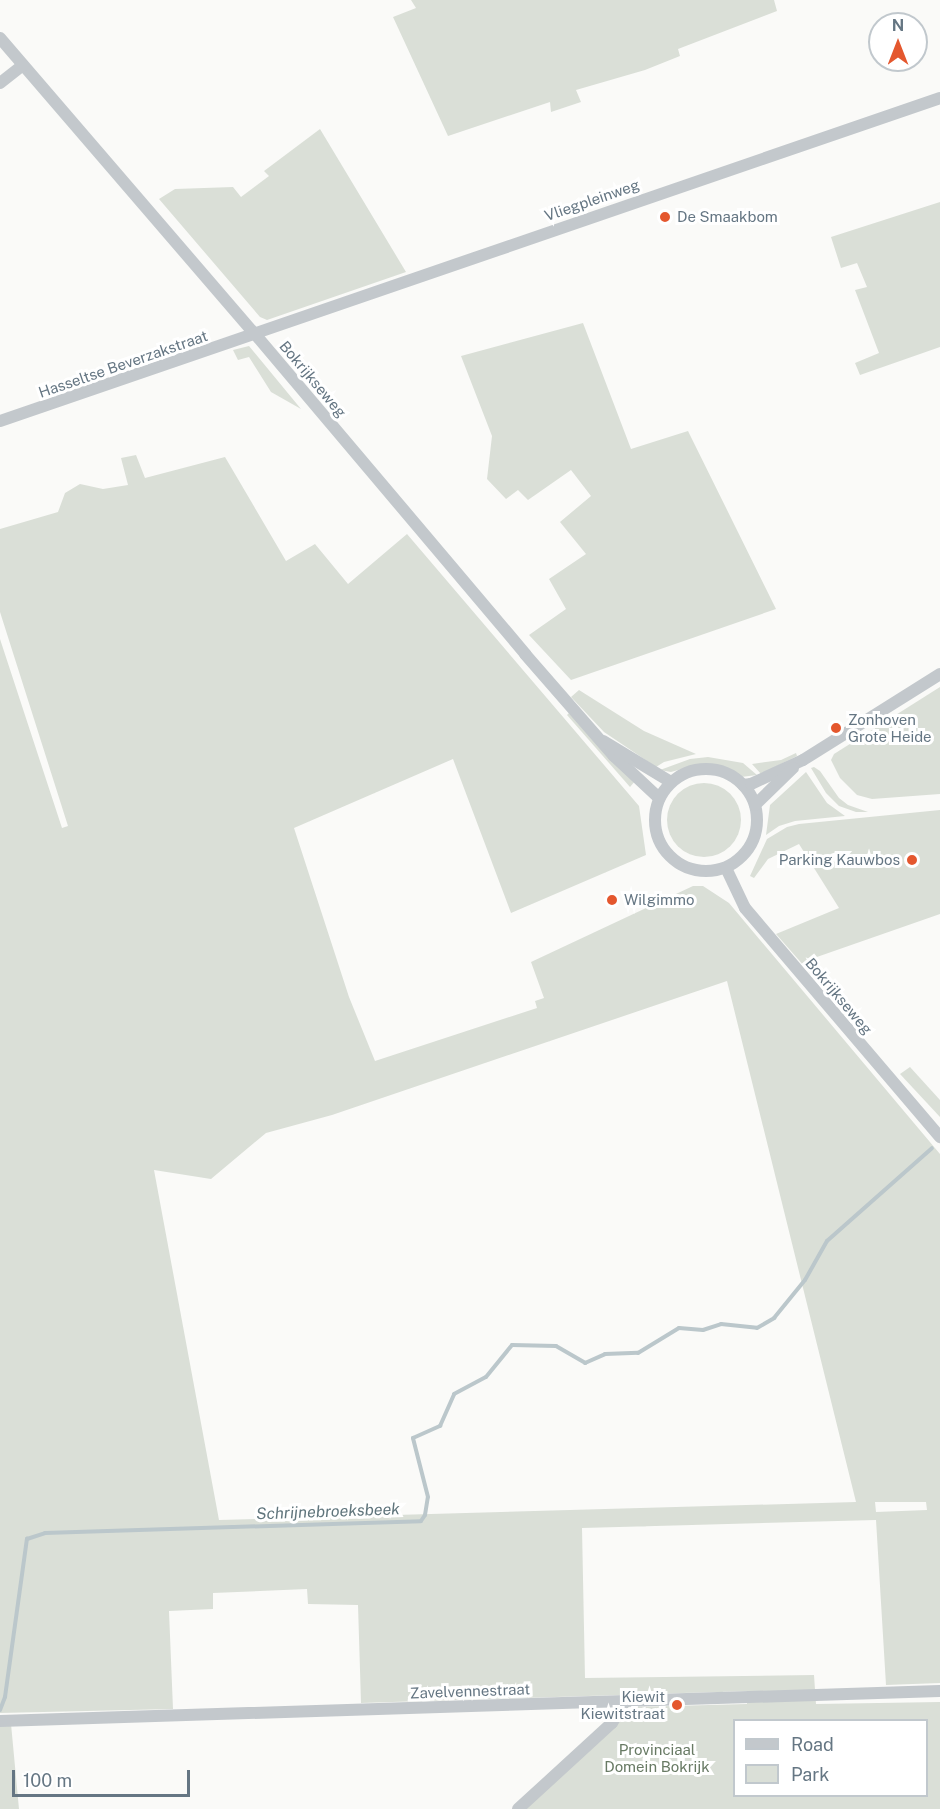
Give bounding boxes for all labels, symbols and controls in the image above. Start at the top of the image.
north arrow [868,12,928,72]
text: N [892,16,904,35]
street label: Vliegpleinweg [542,175,642,225]
place label: De Smaakbom [677,208,778,226]
marker: De Smaakbom [658,210,672,224]
street label: Hasseltse Beverzakstraat [36,327,210,401]
street label: Bokrijkseweg [276,337,350,421]
place label: Zonhoven Grote Heide [848,710,932,745]
marker: Zonhoven Grote Heide [829,721,843,735]
place label: Parking Kauwbos [779,851,900,869]
marker: Parking Kauwbos [905,853,919,867]
place label: Wilgimmo [624,891,694,909]
marker: Wilgimmo [605,893,619,907]
street label: Bokrijkseweg [802,954,876,1038]
water label: Schrijnebroeksbeek [256,1500,400,1524]
street label: Zavelvennestraat [410,1680,530,1702]
place label: Kiewit Kiewitstraat [581,1687,665,1722]
marker: Kiewit Kiewitstraat [670,1698,684,1712]
legend [733,1719,928,1797]
text: Road [791,1734,834,1755]
park label: Provinciaal Domein Bokrijk [604,1740,710,1775]
scale bar [15,1758,194,1796]
text: Park [791,1764,829,1785]
text: 100 m [23,1770,72,1791]

